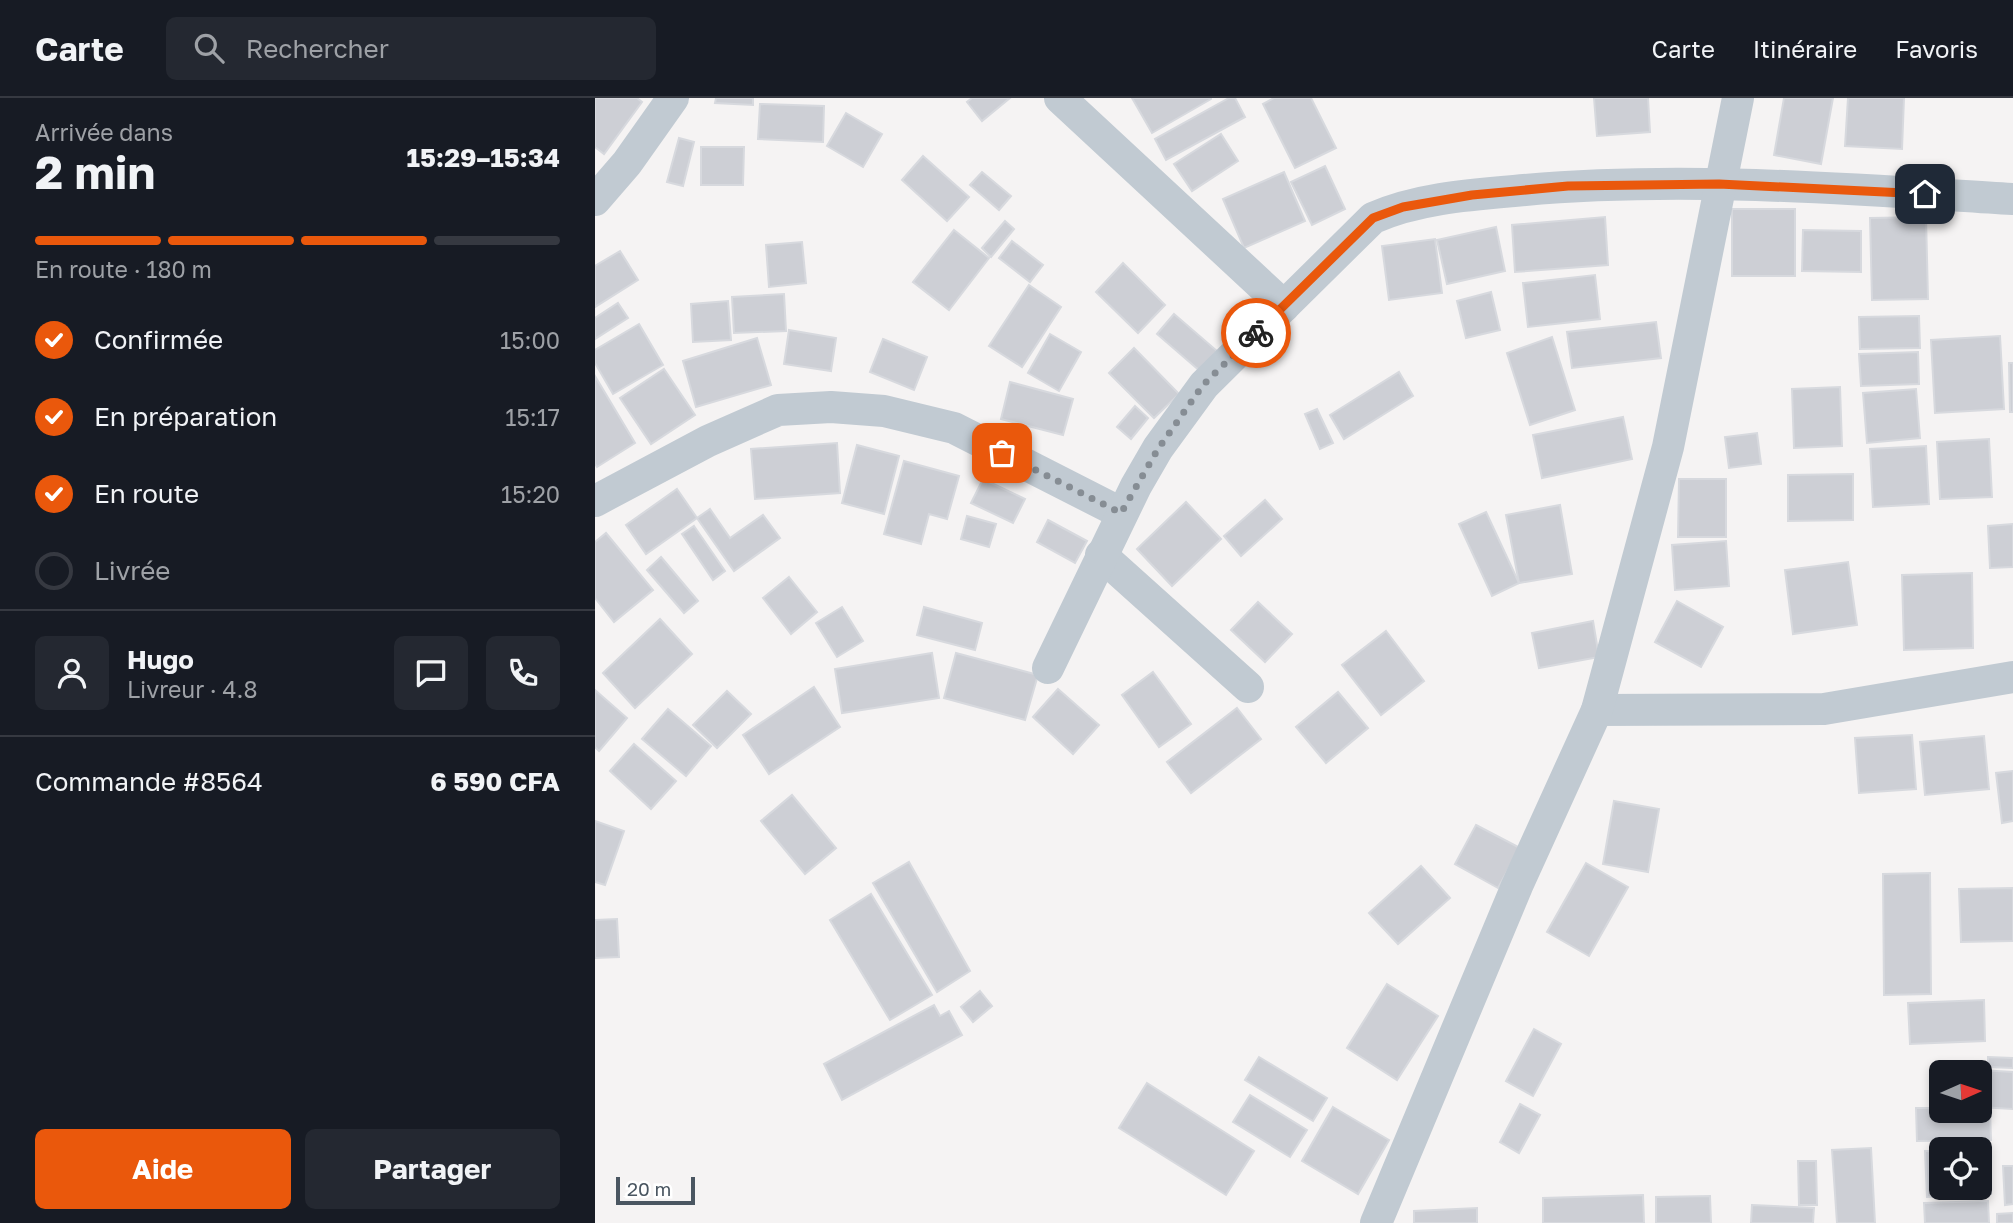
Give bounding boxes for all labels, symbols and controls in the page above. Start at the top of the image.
search box [166,17,656,80]
text: Carte [35,29,124,68]
icon: search [190,29,228,67]
text: Rechercher [246,33,389,64]
text: Carte [1652,34,1715,63]
text: Itinéraire [1753,34,1857,63]
text: Favoris [1895,34,1978,63]
text: Arrivée dans [35,118,173,146]
text: 15:29–15:34 [407,142,560,173]
text: 2 min [35,144,155,199]
pin [1895,164,1955,224]
icon: home [1906,175,1944,213]
text: En route · 180 m [35,255,212,283]
courier [1221,298,1291,368]
icon: bike [1237,314,1275,352]
icon: check [35,321,73,359]
text: Confirmée [94,324,223,355]
text: 15:00 [500,326,560,354]
icon: check [35,398,73,436]
text: En préparation [94,401,277,432]
text: 15:17 [505,403,560,431]
pin [972,423,1032,483]
icon: bag [983,434,1021,472]
icon: check [35,475,73,513]
text: En route [94,478,199,509]
text: 15:20 [501,480,560,508]
text: Livrée [94,555,170,586]
button: person [35,636,109,710]
button: chat [394,636,468,710]
button: phone [486,636,560,710]
text: Hugo [127,644,194,675]
text: Livreur · 4.8 [127,675,257,703]
text: Commande #8564 [35,766,263,797]
text: 6 590 CFA [430,766,560,797]
north arrow [1929,1060,1991,1124]
map controls [1929,1060,1992,1200]
button: Aide [35,1129,291,1209]
button: Partager [305,1129,560,1209]
button: locate [1929,1137,1992,1200]
scale bar [616,1174,695,1206]
text: 20 m [627,1177,671,1200]

